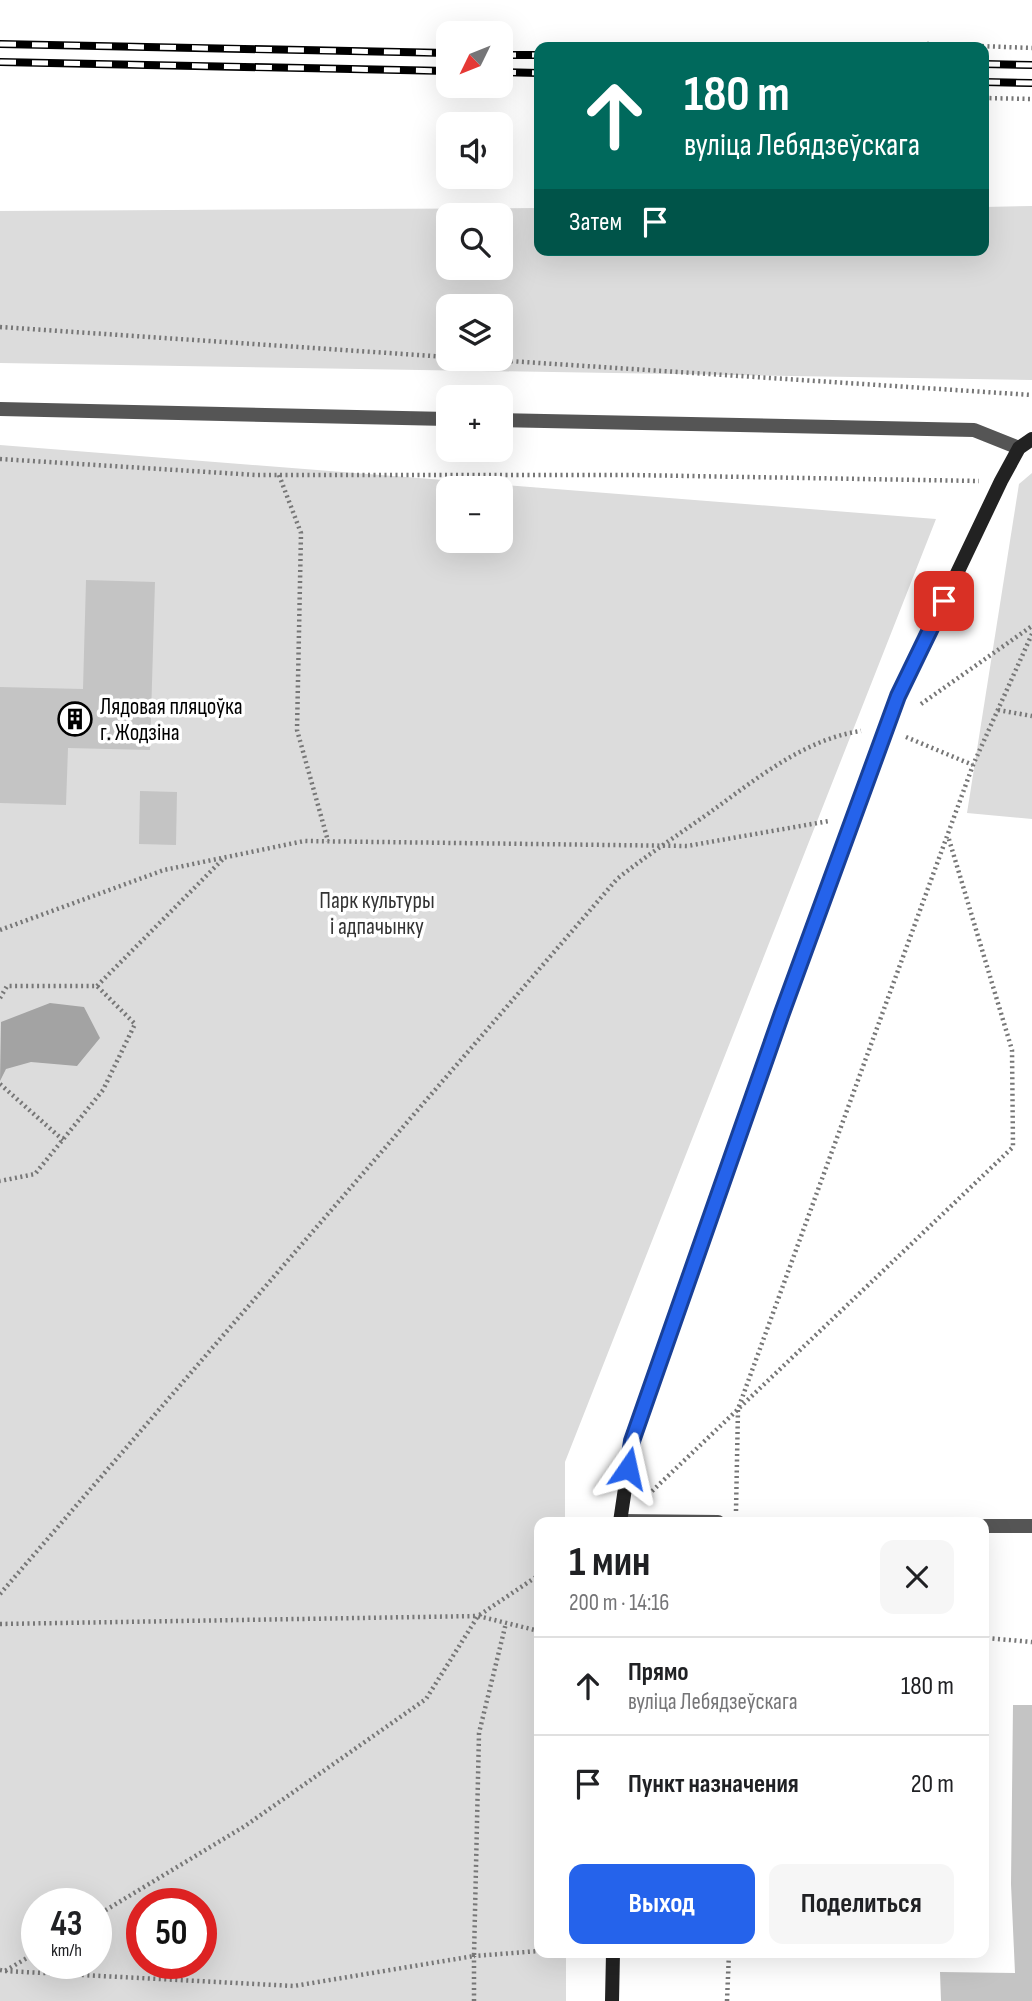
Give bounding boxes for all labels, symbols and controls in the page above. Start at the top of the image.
north arrow [436,21,513,98]
map controls [436,21,513,553]
text: 180 m [684,66,790,125]
icon: ahead [569,70,660,161]
button: sound [436,112,513,189]
text: вуліца Лебядзеўскага [684,126,920,165]
button: search [436,203,513,280]
icon: arrive [636,203,674,241]
text: Затем [569,207,622,238]
button: layers [436,294,513,371]
button: + [436,385,513,462]
button: − [436,476,513,553]
pin [914,571,974,631]
icon: arrive [925,582,963,620]
place label: Лядовая пляцоўка г. Жодзіна [100,693,243,747]
building icon: Лядовая пляцоўка г. Жодзіна [56,700,94,738]
park label: Парк культуры і адпачынку [319,887,435,941]
position arrow [591,1431,665,1505]
text: 1 мин [569,1537,650,1588]
button: close [880,1540,954,1614]
text: 200 m · 14:16 [569,1589,669,1617]
text: Прямо [628,1657,689,1688]
icon: ahead [569,1667,607,1705]
text: 180 m [901,1671,954,1702]
text: вуліца Лебядзеўскага [628,1688,798,1716]
icon: arrive [569,1765,607,1803]
text: Пункт назначения [628,1769,799,1800]
text: 20 m [911,1769,954,1800]
button: Выход [569,1864,755,1944]
button: Поделиться [769,1864,954,1944]
speed limit sign: 50 [126,1888,217,1979]
text: 43 [50,1903,83,1946]
text: km/h [51,1940,82,1961]

